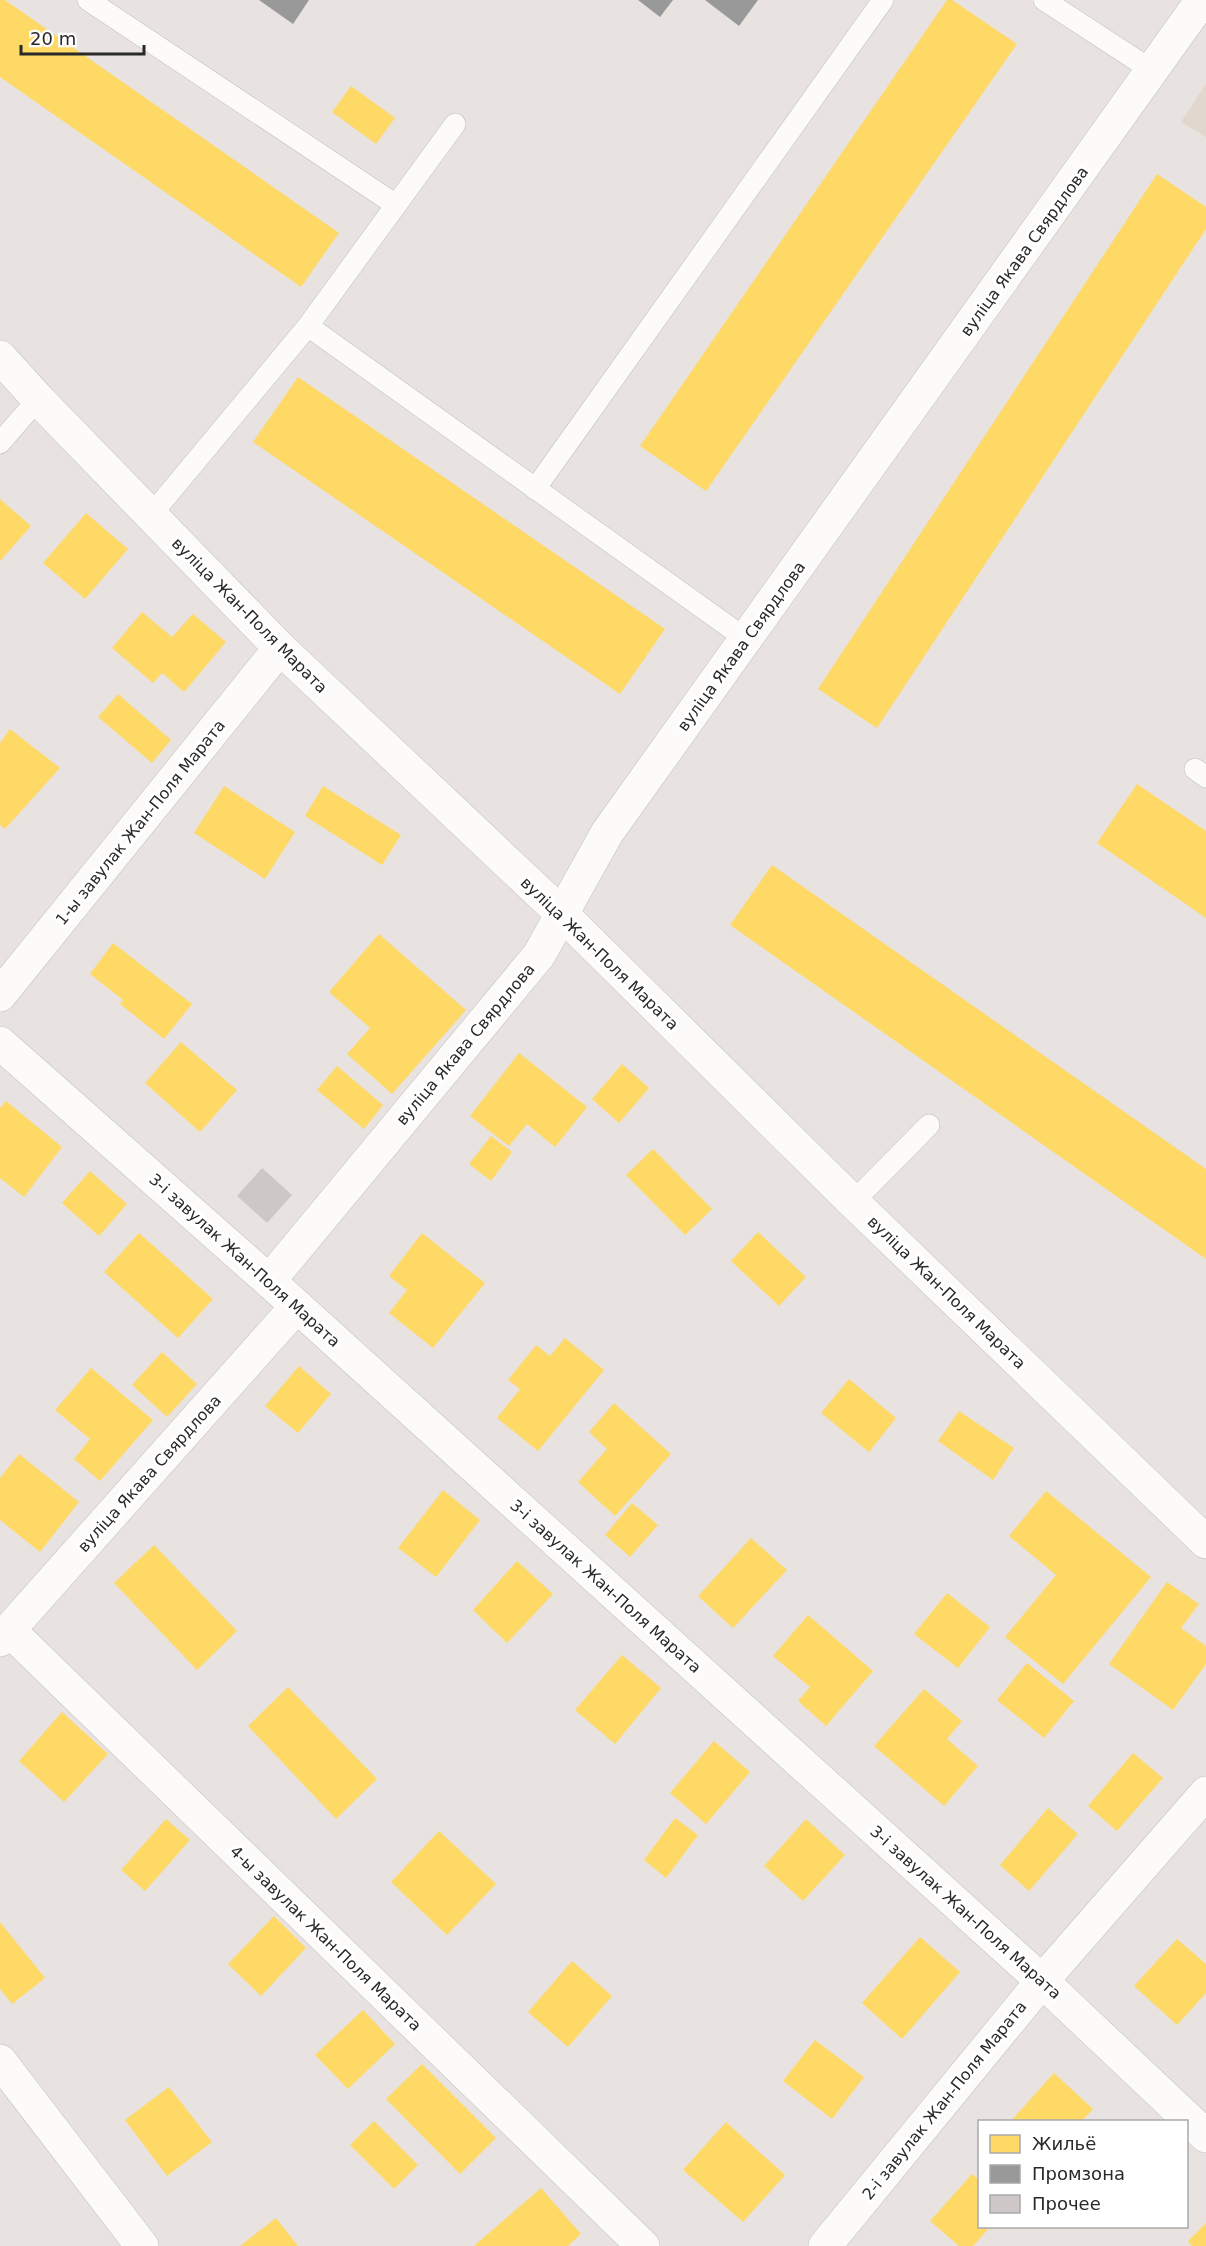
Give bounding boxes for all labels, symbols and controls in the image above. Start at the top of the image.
scale bar [21,18,144,56]
text: 20 m [30,28,76,49]
street label: вуліца Якава Свярдлова [956,163,1092,340]
street label: вуліца Жан-Поля Марата [168,534,331,697]
street label: вуліца Якава Свярдлова [673,558,809,735]
street label: 1-ы завулак Жан-Поля Марата [52,716,229,929]
street label: вуліца Жан-Поля Марата [517,873,683,1034]
street label: вуліца Якава Свярдлова [392,960,539,1129]
street label: 3-і завулак Жан-Поля Марата [145,1170,344,1351]
street label: вуліца Жан-Поля Марата [864,1212,1030,1373]
street label: вуліца Якава Свярдлова [74,1391,225,1556]
street label: 3-і завулак Жан-Поля Марата [506,1496,705,1677]
street label: 3-і завулак Жан-Поля Марата [866,1822,1065,2003]
street label: 4-ы завулак Жан-Поля Марата [226,1842,425,2035]
street label: 2-і завулак Жан-Поля Марата [858,1997,1031,2204]
legend [978,2120,1188,2228]
text: Жильё [1032,2133,1096,2154]
text: Промзона [1032,2163,1125,2184]
text: Прочее [1032,2193,1101,2214]

